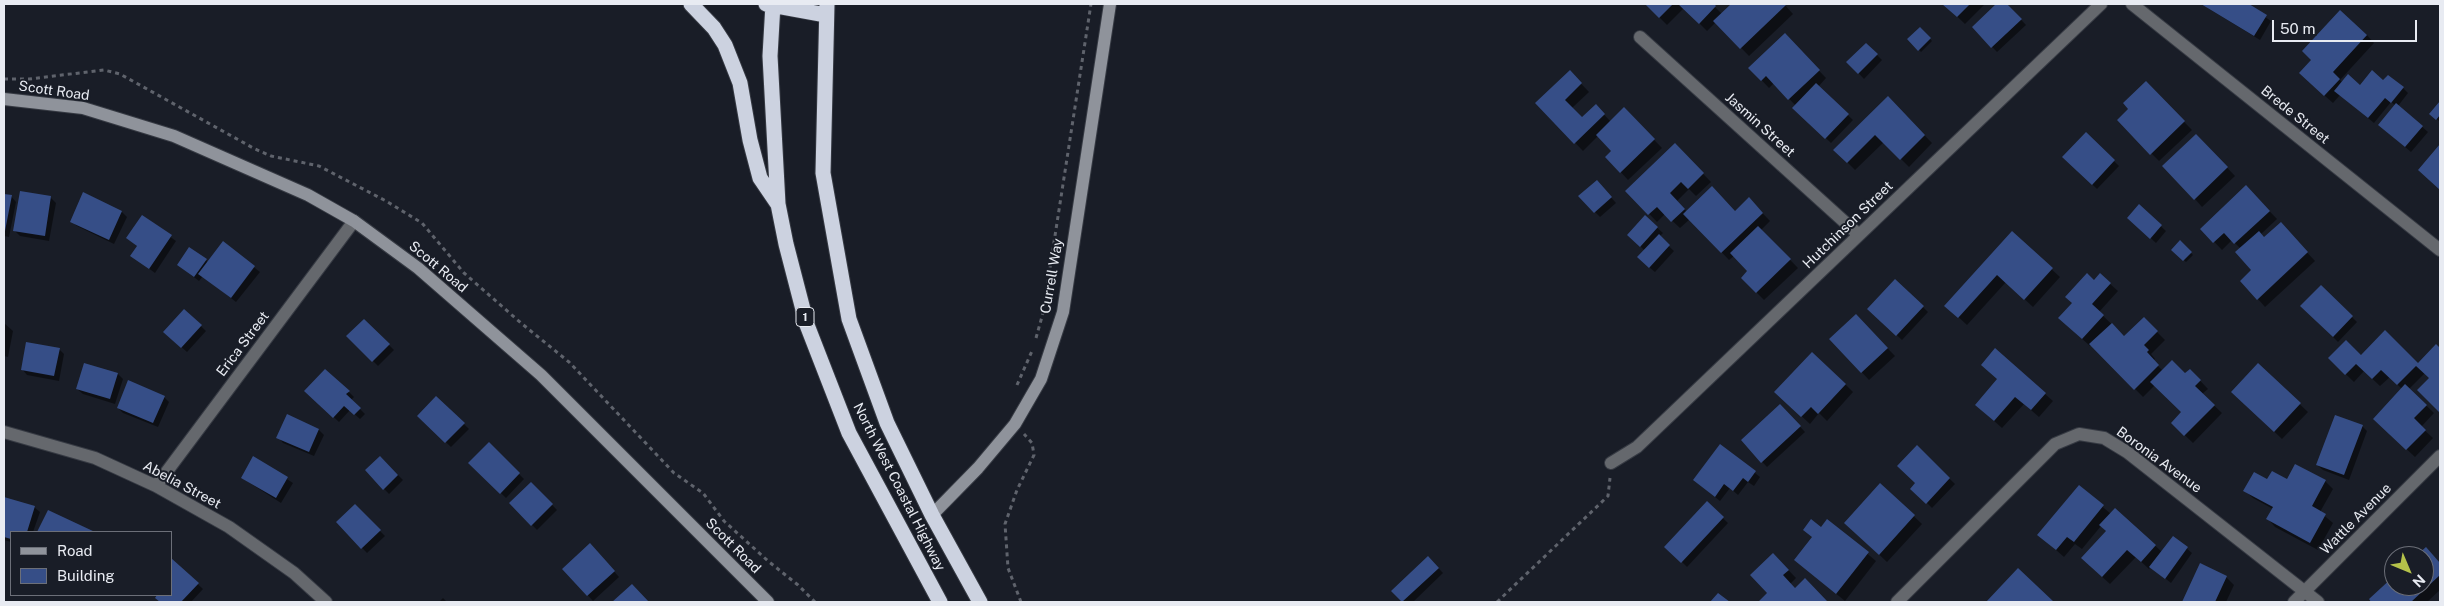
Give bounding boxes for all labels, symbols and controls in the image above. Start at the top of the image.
scale bar [2274,10,2419,42]
text: 50 m [2280,20,2315,37]
street label: Scott Road [18,78,90,104]
street label: Brede Street [2257,82,2333,148]
street label: Jasmin Street [1722,89,1798,161]
street label: Hutchinson Street [1799,178,1897,272]
street label: Currell Way [1037,237,1067,315]
street label: Scott Road [405,238,471,296]
street label: Erica Street [213,308,273,380]
road number: 1 [796,308,814,326]
street label: North West Coastal Highway [849,400,949,574]
street label: Boronia Avenue [2113,423,2205,497]
street label: Abelia Street [140,457,224,513]
street label: Wattle Avenue [2317,480,2395,558]
street label: Scott Road [702,515,764,577]
legend [10,531,172,596]
text: Road [57,542,93,559]
north arrow [2384,546,2434,596]
text: Building [57,567,115,584]
text: N [2409,571,2428,590]

